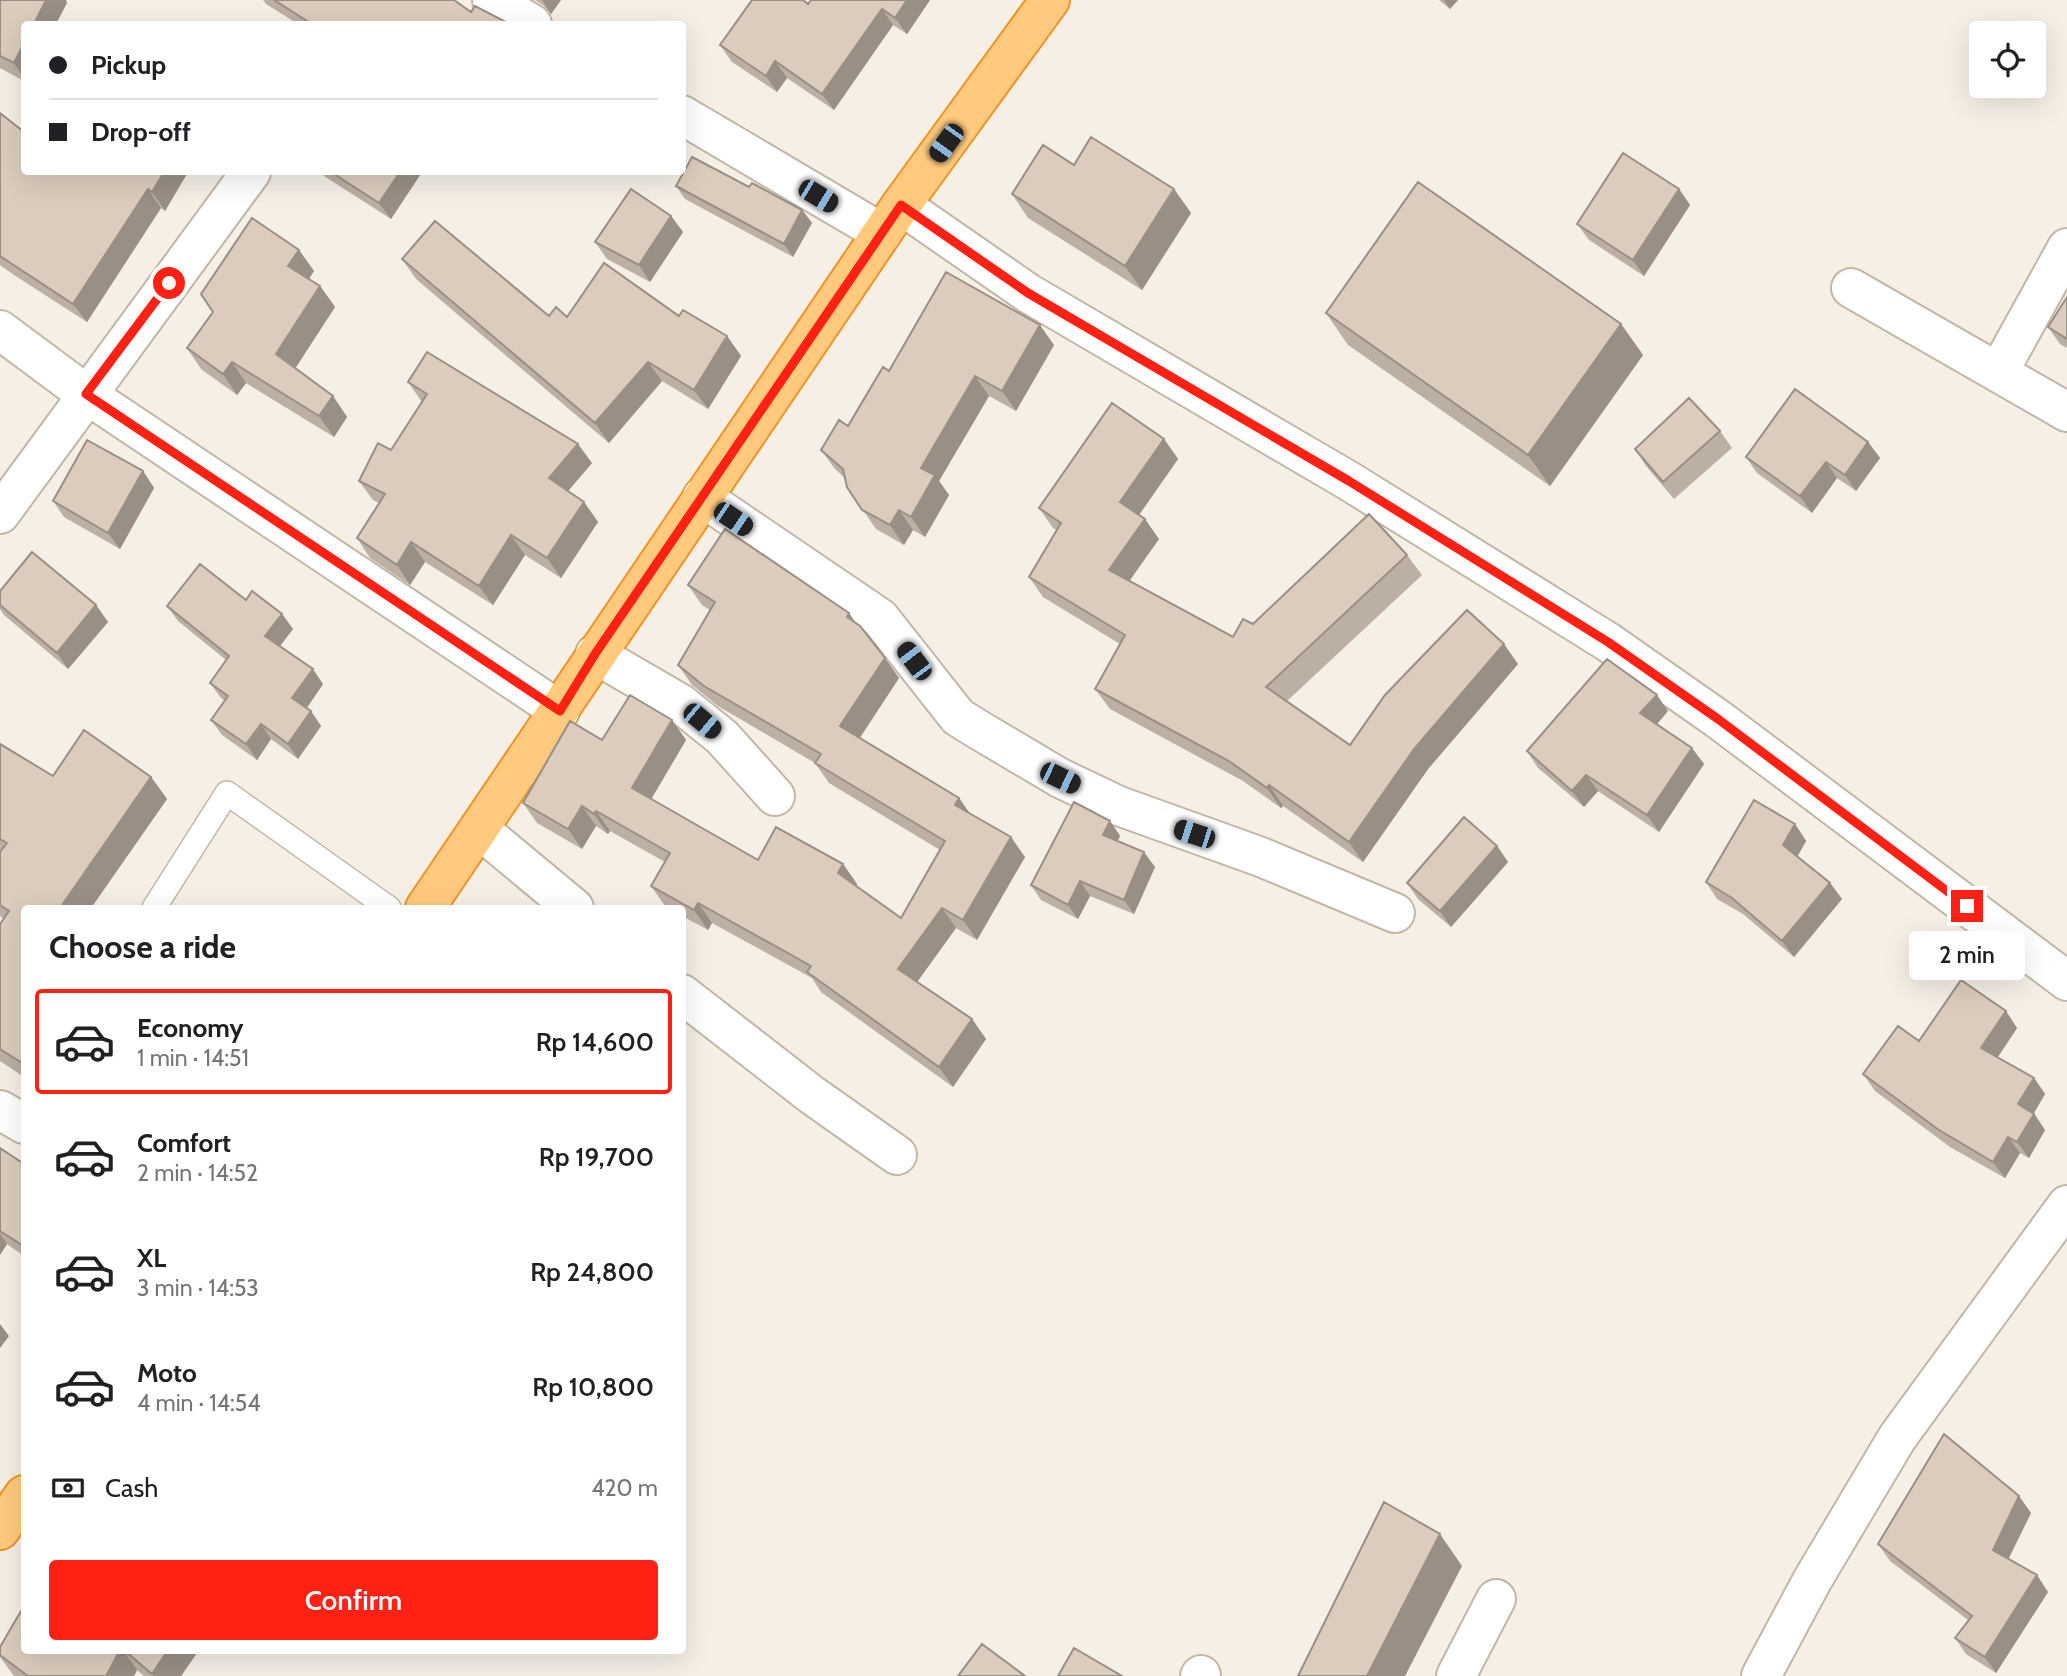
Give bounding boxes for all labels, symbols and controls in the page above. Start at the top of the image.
map controls [1969,21,2046,98]
button: locate [1969,21,2046,98]
text: Pickup [91,49,166,81]
text: Drop-off [91,116,191,148]
car [926,120,967,166]
car [795,176,842,216]
route start [153,267,185,299]
car [710,499,757,539]
car [893,638,936,684]
car [680,699,725,743]
car [1037,759,1084,797]
car [1171,818,1218,850]
route end [1951,890,1983,922]
text: Choose a ride [49,927,236,966]
callout: 2 min [1909,930,2025,979]
text: 2 min [1939,941,1995,969]
icon: car [53,1010,116,1073]
text: Economy [137,1012,243,1044]
text: Rp 14,600 [536,1026,654,1058]
text: 1 min · 14:51 [137,1044,249,1072]
icon: car [53,1125,116,1188]
text: Comfort [137,1127,231,1159]
text: Rp 19,700 [539,1141,654,1173]
text: 2 min · 14:52 [137,1159,258,1187]
icon: car [53,1240,116,1303]
text: XL [137,1242,166,1274]
text: Rp 24,800 [530,1256,654,1288]
text: 3 min · 14:53 [137,1274,259,1302]
icon: car [53,1355,116,1418]
text: Moto [137,1357,197,1389]
text: Rp 10,800 [532,1371,654,1403]
text: 4 min · 14:54 [137,1389,261,1417]
icon: cash [49,1469,87,1507]
text: Cash [105,1472,158,1504]
text: 420 m [591,1474,658,1502]
button: Confirm [49,1560,658,1640]

